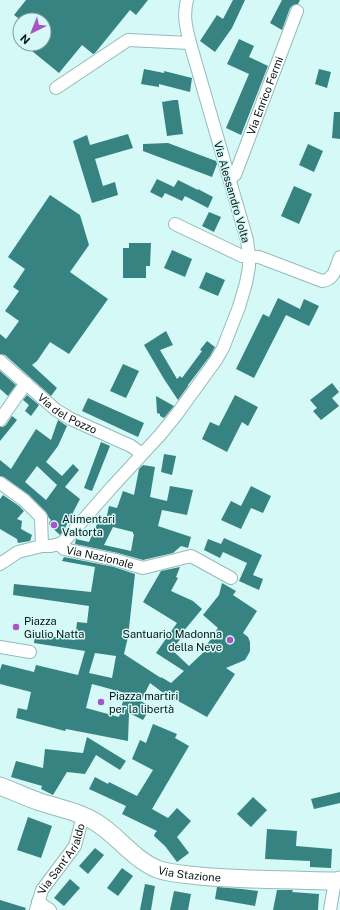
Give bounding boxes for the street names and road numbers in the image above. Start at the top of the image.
street label: Via Enrico Fermi [245,55,285,137]
street label: Via Alessandro Volta [212,140,252,244]
street label: Via del Pozzo [35,391,99,436]
street label: Via Nazionale [65,544,135,571]
street label: Via Sant'Arialdo [35,822,87,895]
street label: Via Stazione [157,864,221,884]

